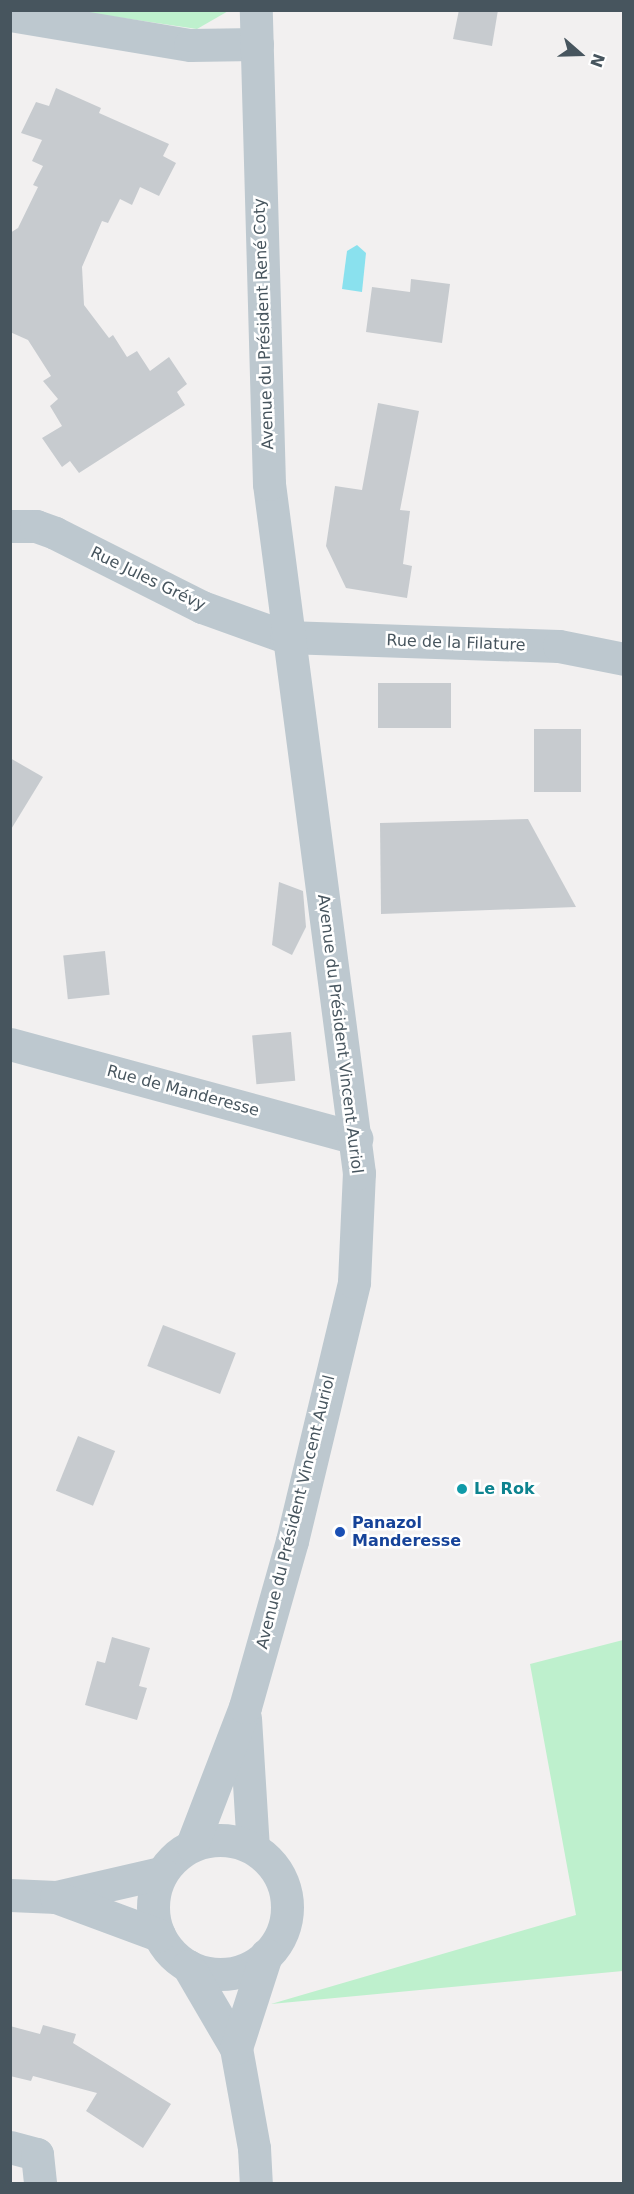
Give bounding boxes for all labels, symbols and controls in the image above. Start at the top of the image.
north arrow [550,24,610,84]
text: N [586,51,609,70]
street label: Avenue du Président René Coty [250,198,278,450]
street label: Rue Jules Grévy [87,543,209,615]
street label: Rue de la Filature [386,631,526,655]
street label: Avenue du Président Vincent Auriol [313,893,367,1175]
street label: Rue de Manderesse [105,1061,261,1121]
street label: Avenue du Président Vincent Auriol [253,1373,339,1651]
place label: Le Rok [474,1479,535,1499]
marker: Le Rok [455,1482,469,1496]
place label: Panazol Manderesse [352,1513,461,1551]
marker: Panazol Manderesse [333,1525,347,1539]

